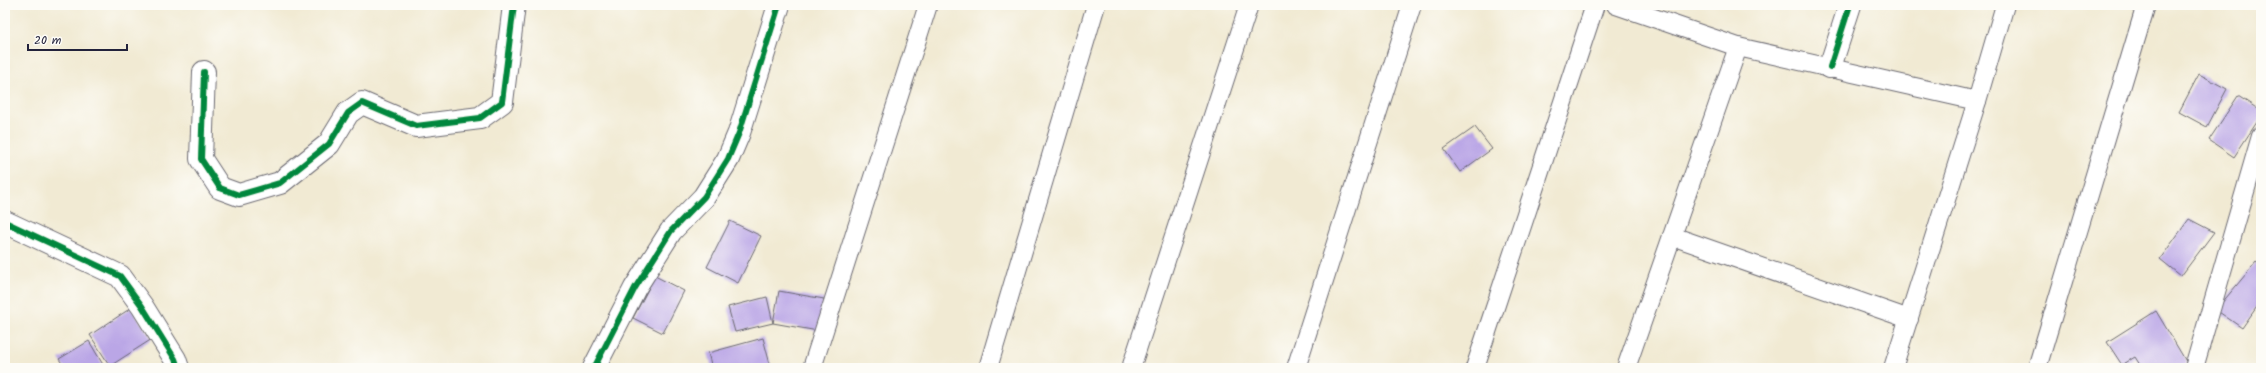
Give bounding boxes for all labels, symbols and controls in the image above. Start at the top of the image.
scale bar [28,26,127,52]
text: 20 m [34,31,62,50]

